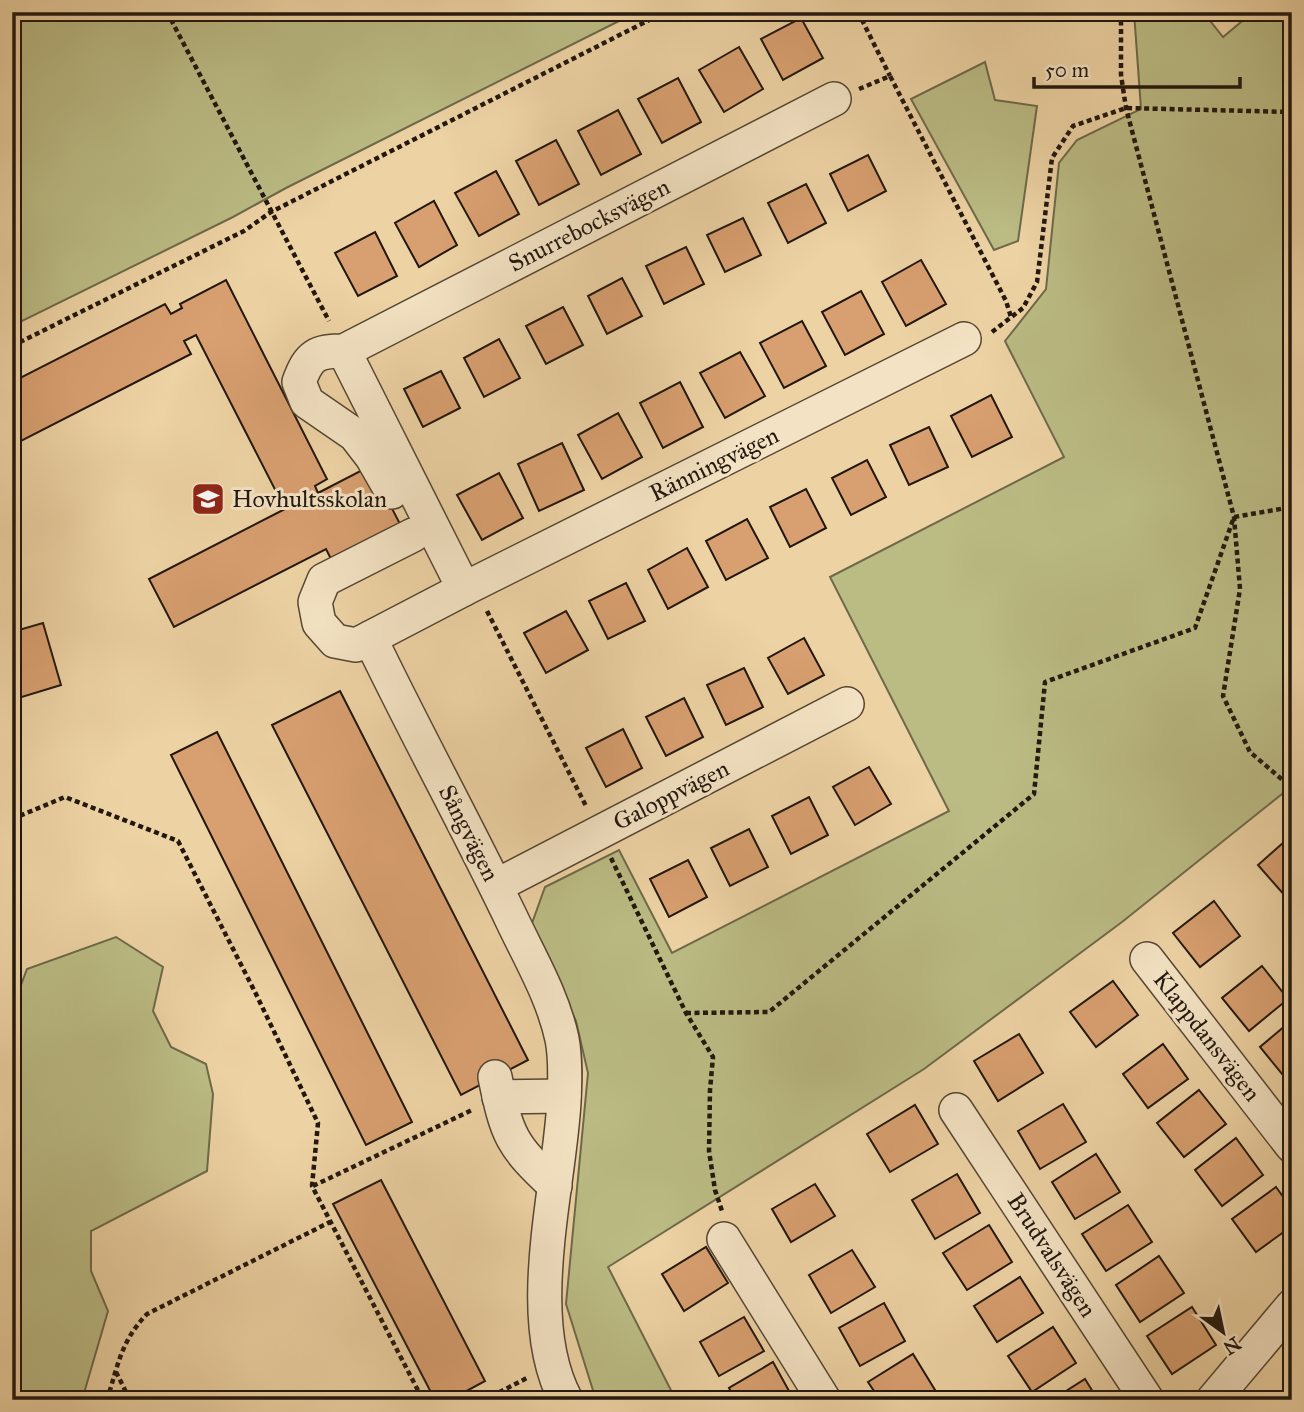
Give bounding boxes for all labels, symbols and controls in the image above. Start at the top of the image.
scale bar [1034,46,1241,90]
text: 50 m [1045,57,1090,83]
street label: Snurrebocksvägen [503,171,675,279]
street label: Ränningvägen [645,420,784,508]
school or university icon: Hovhultsskolan [189,480,227,518]
place label: Hovhultsskolan [232,484,387,514]
street label: Galoppvägen [608,753,734,837]
street label: Sångvägen [432,780,506,886]
street label: Klappdansvägen [1147,965,1267,1107]
street label: Brudvalsvägen [1001,1187,1103,1323]
north arrow [1188,1296,1258,1366]
text: N [1219,1332,1245,1360]

